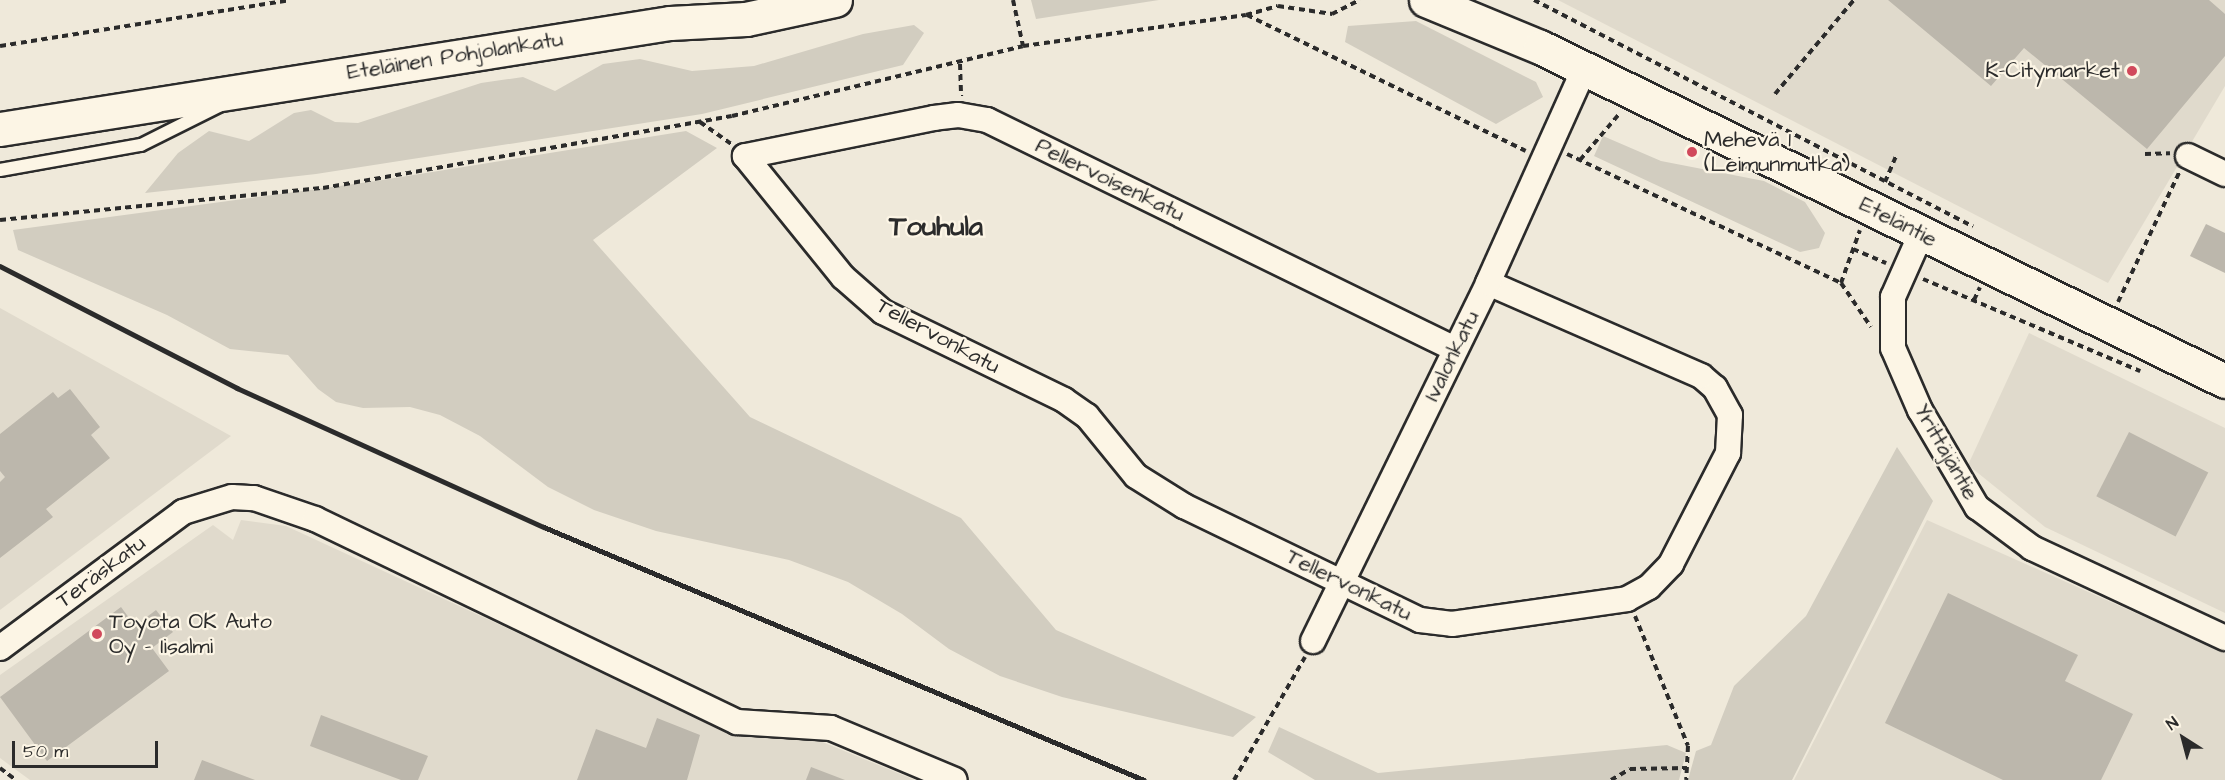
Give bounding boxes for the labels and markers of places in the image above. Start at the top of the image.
place label: K-Citymarket [1985,58,2120,84]
marker: K-Citymarket [2125,64,2139,78]
place label: Mehevä 1 (Leimunmutka) [1704,126,1850,178]
marker: Mehevä 1 (Leimunmutka) [1685,145,1699,159]
place label: Toyota OK Auto Oy - Iisalmi [109,608,272,660]
marker: Toyota OK Auto Oy - Iisalmi [90,627,104,641]

